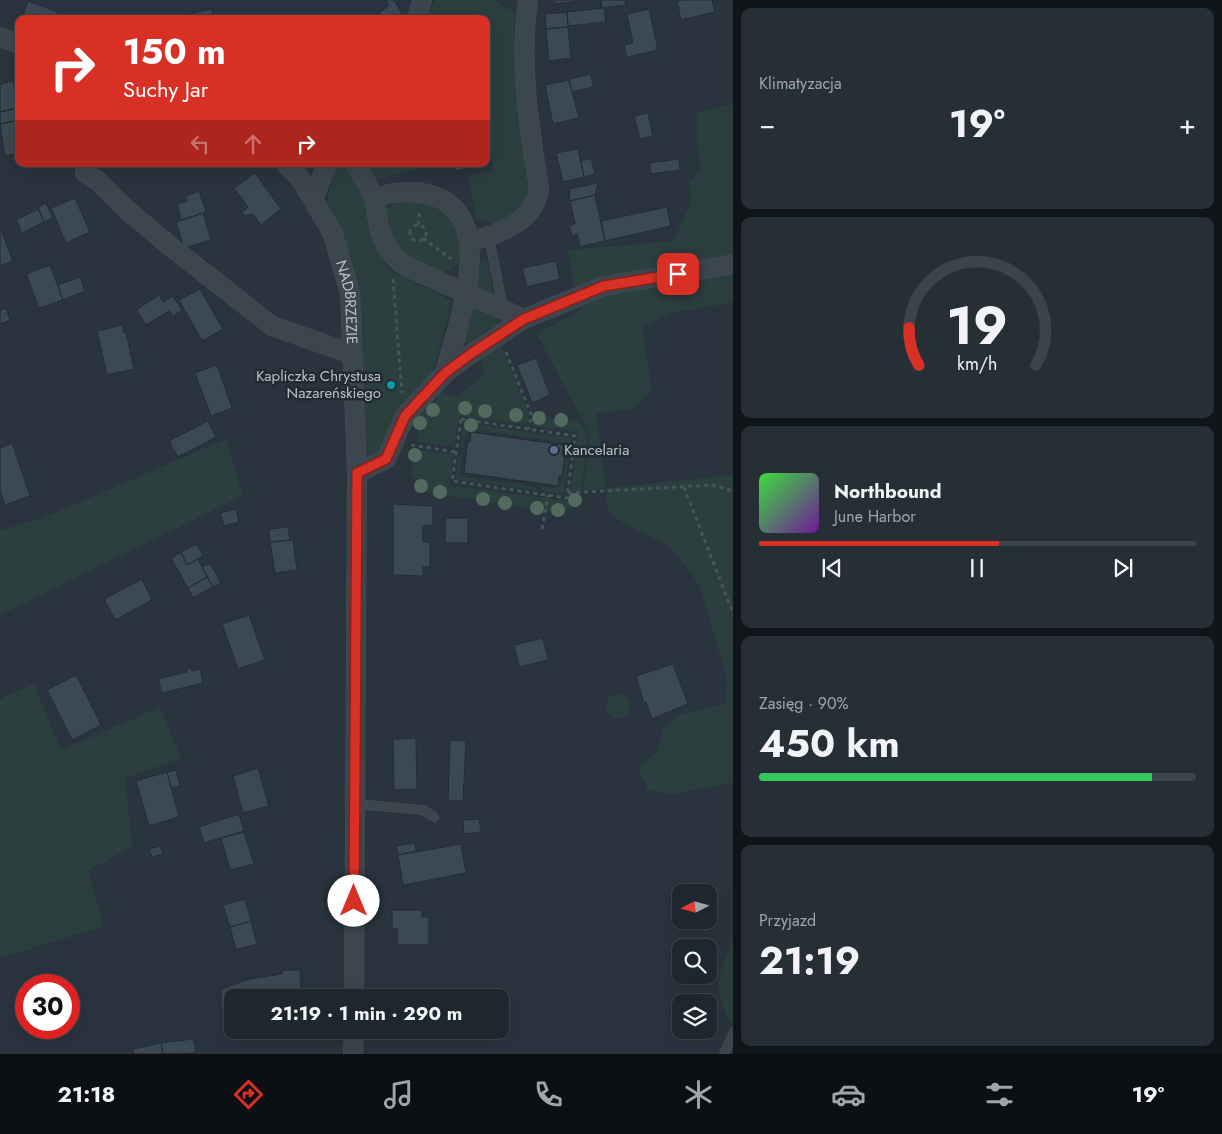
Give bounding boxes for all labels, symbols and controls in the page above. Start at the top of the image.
text: 150 m [123,27,226,77]
icon: right [40,35,105,100]
text: Klimatyzacja [759,72,842,95]
text: Suchy Jar [123,73,208,105]
text: 19° [949,96,1005,151]
text: − [759,104,776,145]
text: + [1179,104,1196,145]
icon: left [186,130,214,158]
icon: ahead [239,130,267,158]
icon: right [292,130,320,158]
pin [657,253,699,295]
street label: NADBRZEZIE [330,258,363,345]
icon: arrive [664,260,692,288]
text: 19 [947,288,1008,364]
text: km/h [957,351,998,377]
place label: Kapliczka Chrystusa Nazareńskiego [256,365,381,404]
marker: Kapliczka Chrystusa Nazareńskiego [385,379,397,391]
place label: Kancelaria [564,439,629,461]
marker: Kancelaria [548,444,560,456]
text: Northbound [834,478,941,505]
text: June Harbor [834,505,916,528]
icon: previous [818,554,846,582]
icon: pause [963,554,991,582]
icon: next [1109,554,1137,582]
text: Zasięg · 90% [759,692,849,715]
text: 450 km [759,716,900,771]
position arrow [327,874,379,926]
north arrow [672,884,718,929]
map controls [672,884,717,1039]
text: Przyjazd [759,909,816,932]
text: 21:19 [759,933,860,988]
button: search [672,939,717,984]
speed limit sign: 30 [15,974,80,1039]
button: layers [672,994,717,1039]
text: 21:19 · 1 min · 290 m [271,1000,462,1027]
icon: directions [231,1077,266,1112]
icon: music [381,1077,416,1112]
icon: phone [531,1077,566,1112]
icon: climate [681,1077,716,1112]
icon: car [831,1077,866,1112]
icon: filters [982,1077,1017,1112]
text: 21:18 [58,1078,115,1110]
text: 19° [1132,1078,1164,1110]

